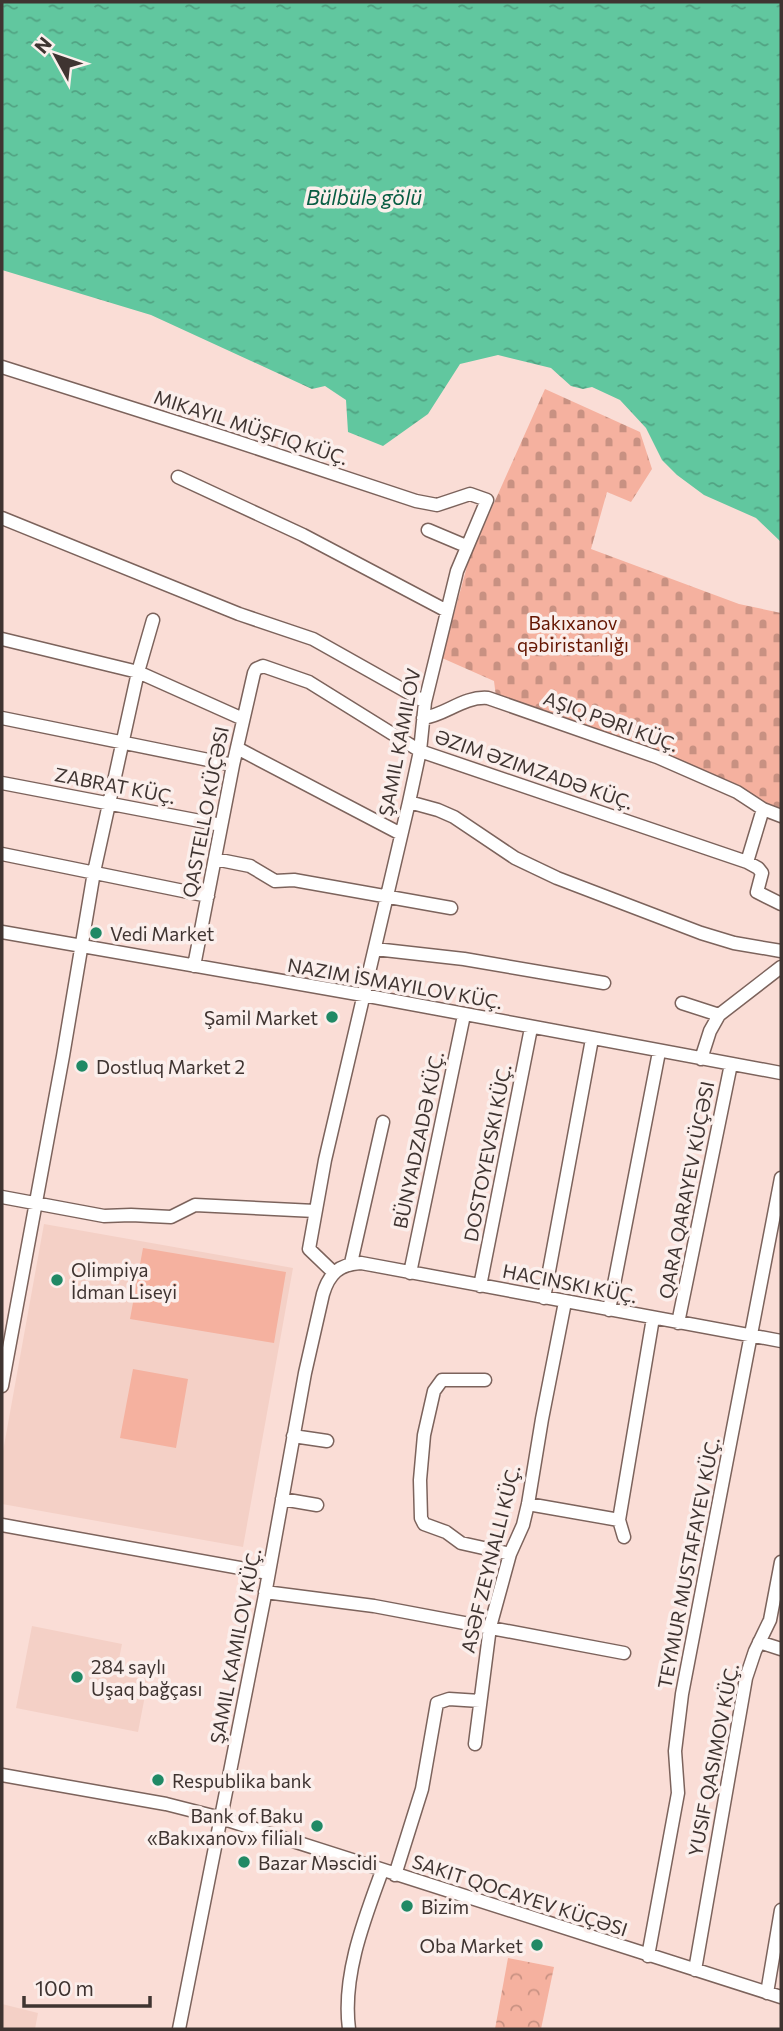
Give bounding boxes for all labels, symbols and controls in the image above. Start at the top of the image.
north arrow [21,21,91,91]
text: N [29,32,56,58]
water label: Bülbülə gölü [306,184,422,209]
street label: MIKAYIL MÜŞFIQ KÜÇ. [151,385,351,469]
park label: Bakıxanov qəbiristanlığı [517,611,629,656]
street label: ŞAMIL KAMILOV [373,666,425,818]
street label: AŞIQ PƏRI KÜÇ. [541,686,681,756]
street label: QASTELLO KÜÇƏSI [177,724,233,900]
street label: ƏZIM ƏZIMZADƏ KÜÇ. [432,724,636,814]
street label: ZABRAT KÜÇ. [53,762,177,808]
place label: Vedi Market [110,922,215,945]
marker: Vedi Market [88,925,104,941]
street label: NAZIM İSMAYILOV KÜÇ. [286,953,504,1013]
place label: Şamil Market [204,1006,318,1029]
marker: Şamil Market [324,1009,340,1025]
street label: BÜNYADZADƏ KÜÇ. [388,1049,448,1231]
place label: Dostluq Market 2 [96,1055,245,1078]
marker: Dostluq Market 2 [74,1058,90,1074]
street label: DOSTOYEVSKI KÜÇ. [459,1062,515,1244]
street label: QARA QARAYEV KÜÇƏSI [654,1079,718,1301]
place label: Olimpiya İdman Liseyi [71,1258,177,1303]
street label: HACINSKI KÜÇ. [501,1259,639,1307]
marker: Olimpiya İdman Liseyi [49,1272,65,1288]
street label: TEYMUR MUSTAFAYEV KÜÇ. [652,1435,724,1691]
street label: ASƏF ZEYNALLI KÜÇ. [456,1463,524,1655]
street label: ŞAMIL KAMILOV KÜÇ. [205,1547,265,1745]
place label: 284 saylı Uşaq bağçası [91,1655,202,1700]
street label: YUSIF QASIMOV KÜÇ. [683,1662,743,1858]
marker: 284 saylı Uşaq bağçası [69,1669,85,1685]
place label: Respublika bank [172,1769,312,1792]
marker: Respublika bank [150,1772,166,1788]
place label: Bank of Baku «Bakıxanov» filialı [147,1804,303,1849]
marker: Bank of Baku «Bakıxanov» filialı [309,1818,325,1834]
street label: SAKIT QOCAYEV KÜÇƏSI [409,1849,631,1941]
place label: Bazar Məscidi [258,1851,377,1874]
marker: Bazar Məscidi [236,1854,252,1870]
place label: Bizim [421,1895,469,1918]
marker: Bizim [399,1898,415,1914]
place label: Oba Market [420,1934,523,1957]
marker: Oba Market [529,1937,545,1953]
scale bar [24,1965,150,2009]
text: 100 m [35,1975,94,2000]

